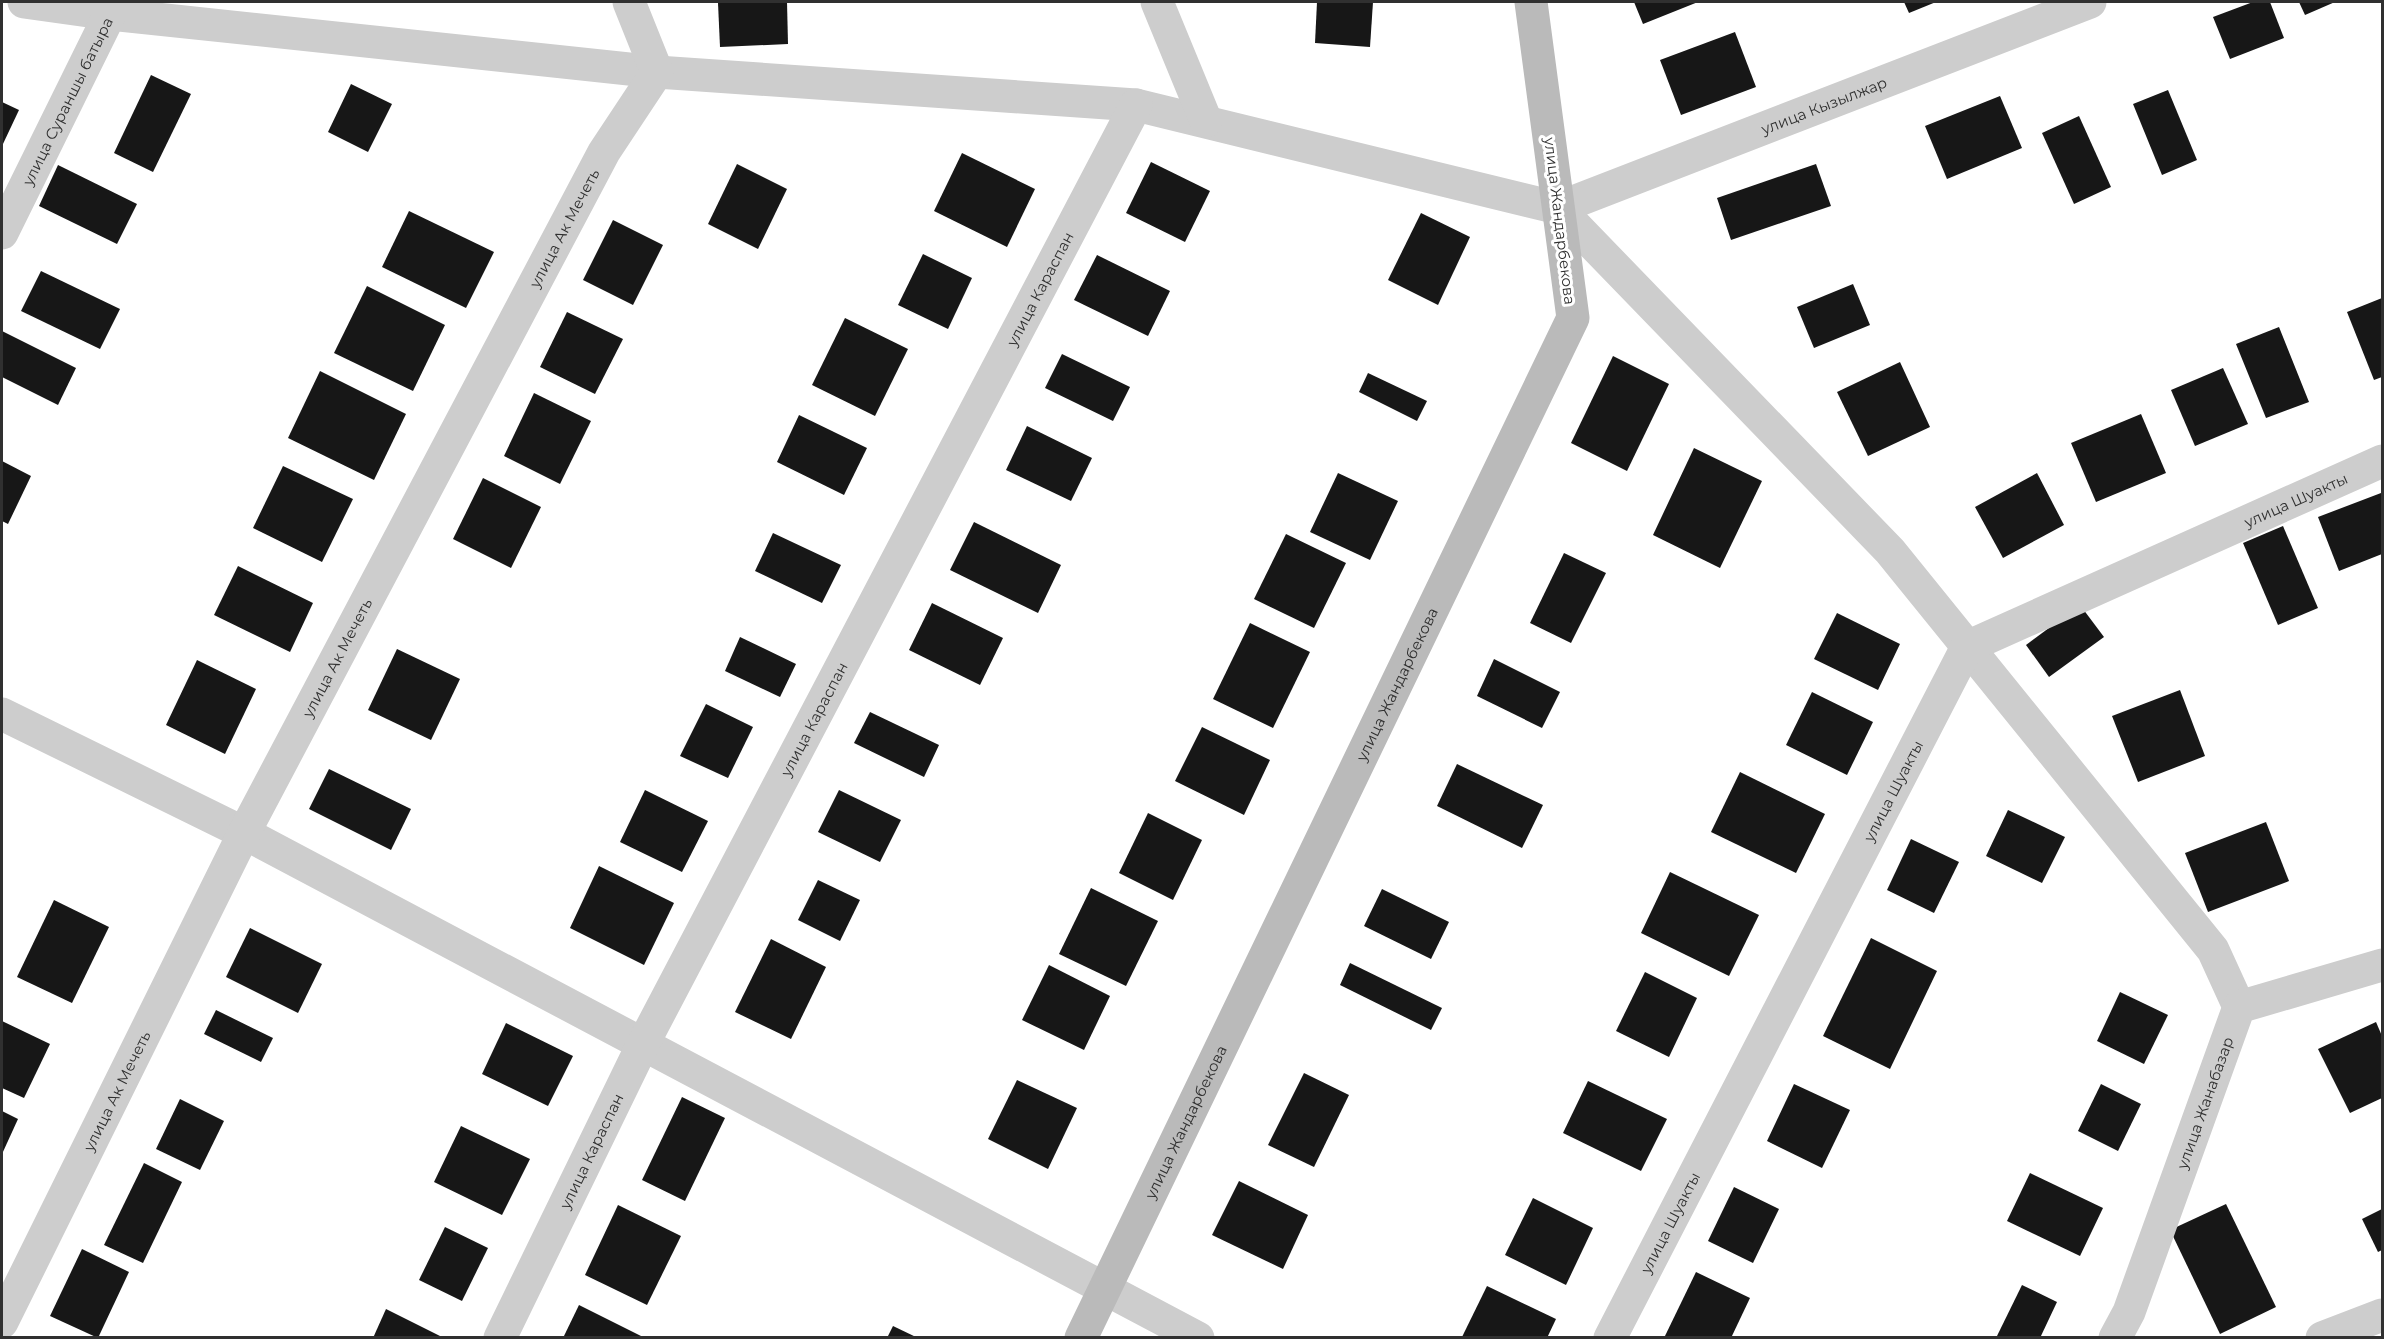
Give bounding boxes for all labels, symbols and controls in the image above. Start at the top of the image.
street label: улица Сураншы батыра [17,14,116,189]
street label: улица Кызылжар [1757,72,1889,138]
street label: улица Жандарбекова [1540,135,1580,306]
street label: улица Ак Мечеть [524,165,603,292]
street label: улица Караспан [1001,228,1077,350]
street label: улица Шуакты [2240,468,2350,532]
street label: улица Ак Мечеть [297,595,376,721]
street label: улица Жандарбекова [1351,604,1442,765]
street label: улица Караспан [775,659,851,780]
street label: улица Шуакты [1858,737,1927,846]
street label: улица Ак Мечеть [78,1027,154,1155]
street label: улица Жанабазар [2172,1034,2237,1172]
street label: улица Жандарбекова [1140,1042,1230,1203]
street label: улица Караспан [554,1090,627,1213]
street label: улица Шуакты [1635,1169,1704,1277]

